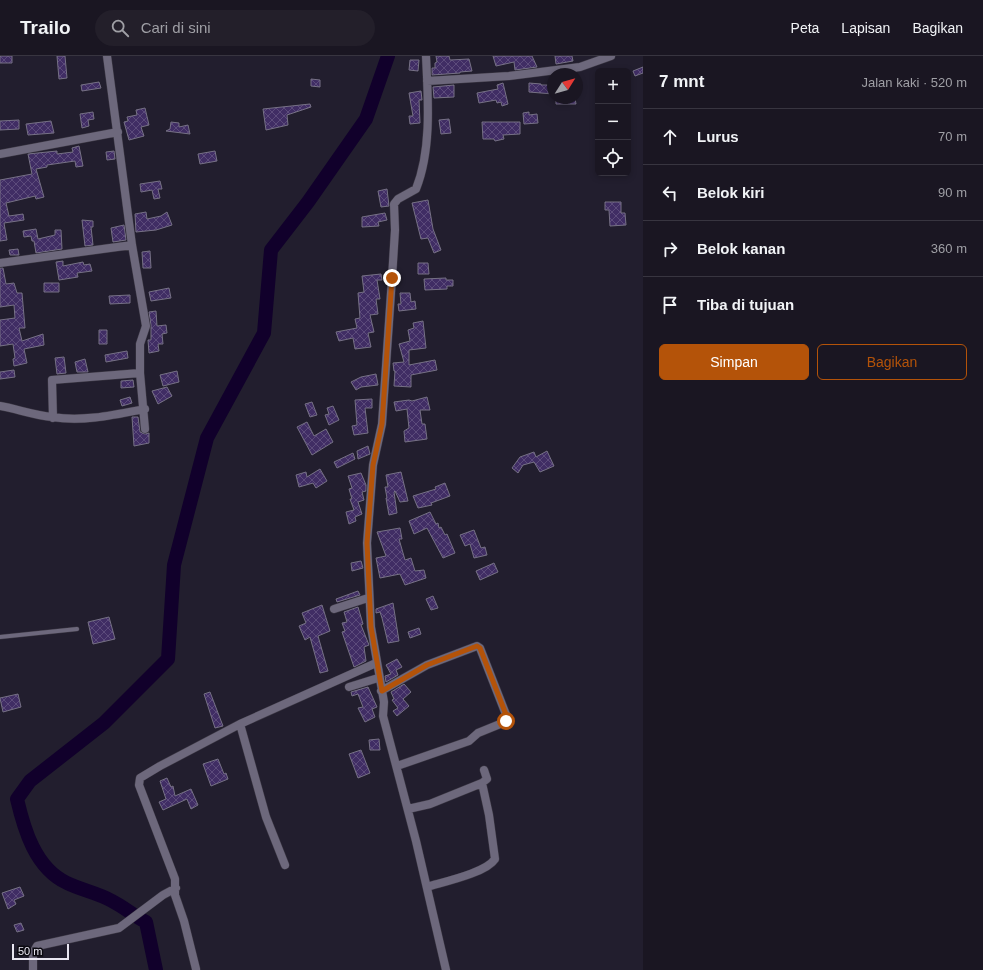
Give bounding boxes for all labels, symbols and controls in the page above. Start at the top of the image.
search box [95,10,375,46]
text: Trailo [20,17,71,38]
icon: search [109,17,131,39]
text: Cari di sini [141,19,211,36]
text: Peta [791,20,819,36]
text: Lapisan [841,20,890,36]
text: Bagikan [912,20,963,36]
north arrow [547,68,583,104]
map controls [595,68,631,176]
button: + [595,68,631,104]
text: 7 mnt [659,72,704,91]
text: Jalan kaki · 520 m [862,75,967,90]
button: − [595,104,631,140]
icon: ahead [659,126,681,148]
text: Lurus [697,128,739,145]
text: 70 m [938,129,967,144]
button: locate [595,140,631,176]
icon: left [659,182,681,204]
text: Belok kiri [697,184,765,201]
text: 90 m [938,185,967,200]
icon: right [659,238,681,260]
text: Belok kanan [697,240,785,257]
text: 360 m [931,241,967,256]
route end [383,269,401,287]
icon: arrive [659,294,681,316]
text: Tiba di tujuan [697,296,794,313]
button: Simpan [659,344,809,380]
button: Bagikan [817,344,967,380]
route start [497,712,515,730]
scale bar [12,942,69,961]
text: 50 m [18,945,42,957]

